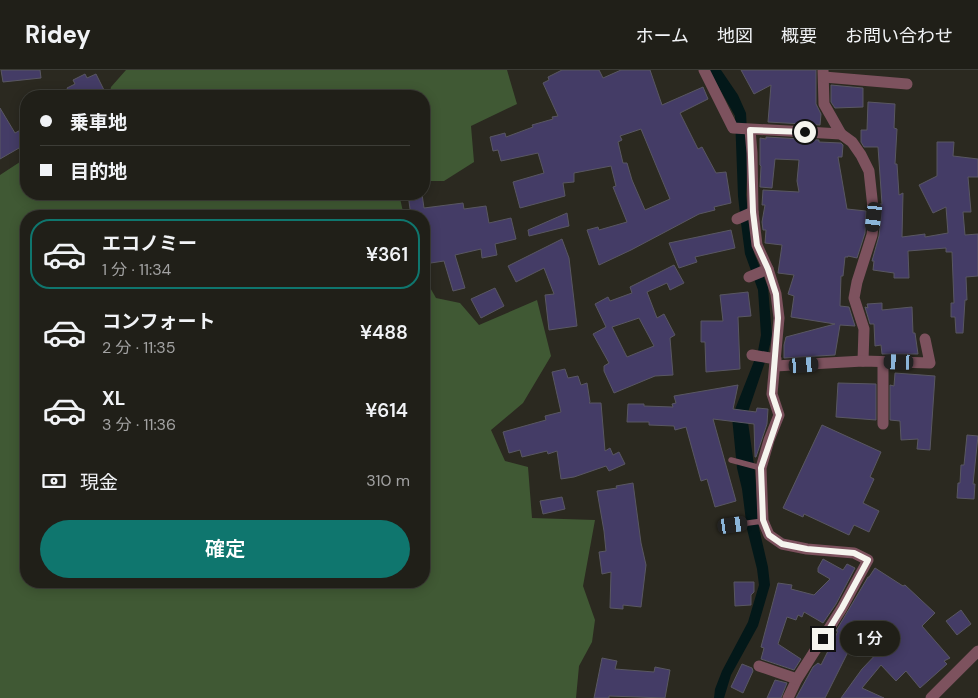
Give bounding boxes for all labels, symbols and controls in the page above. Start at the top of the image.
text: Ridey [25,19,91,50]
text: ホーム [636,24,689,48]
text: 地図 [717,24,753,48]
text: 概要 [781,24,817,48]
text: お問い合わせ [845,24,953,48]
text: 乗車地 [70,110,127,135]
route start [794,121,816,143]
text: 目的地 [70,159,127,184]
car [864,201,883,233]
text: エコノミー [102,231,197,256]
icon: car [42,232,87,277]
text: ¥361 [366,242,408,267]
text: 1 分 · 11:34 [102,259,171,280]
text: コンフォート [102,309,215,334]
icon: car [42,310,87,355]
text: ¥488 [360,320,408,345]
text: 2 分 · 11:35 [102,337,176,358]
car [883,354,914,370]
car [788,356,819,374]
text: XL [102,386,125,411]
icon: car [42,388,87,433]
text: ¥614 [365,398,408,423]
text: 3 分 · 11:36 [102,414,176,435]
icon: cash [40,467,68,495]
text: 現金 [80,470,118,495]
text: 310 m [366,470,410,491]
car [717,515,748,535]
button: 確定 [40,520,410,578]
callout: 1 分 [840,622,900,656]
route end [812,628,834,650]
text: 1 分 [857,628,883,649]

